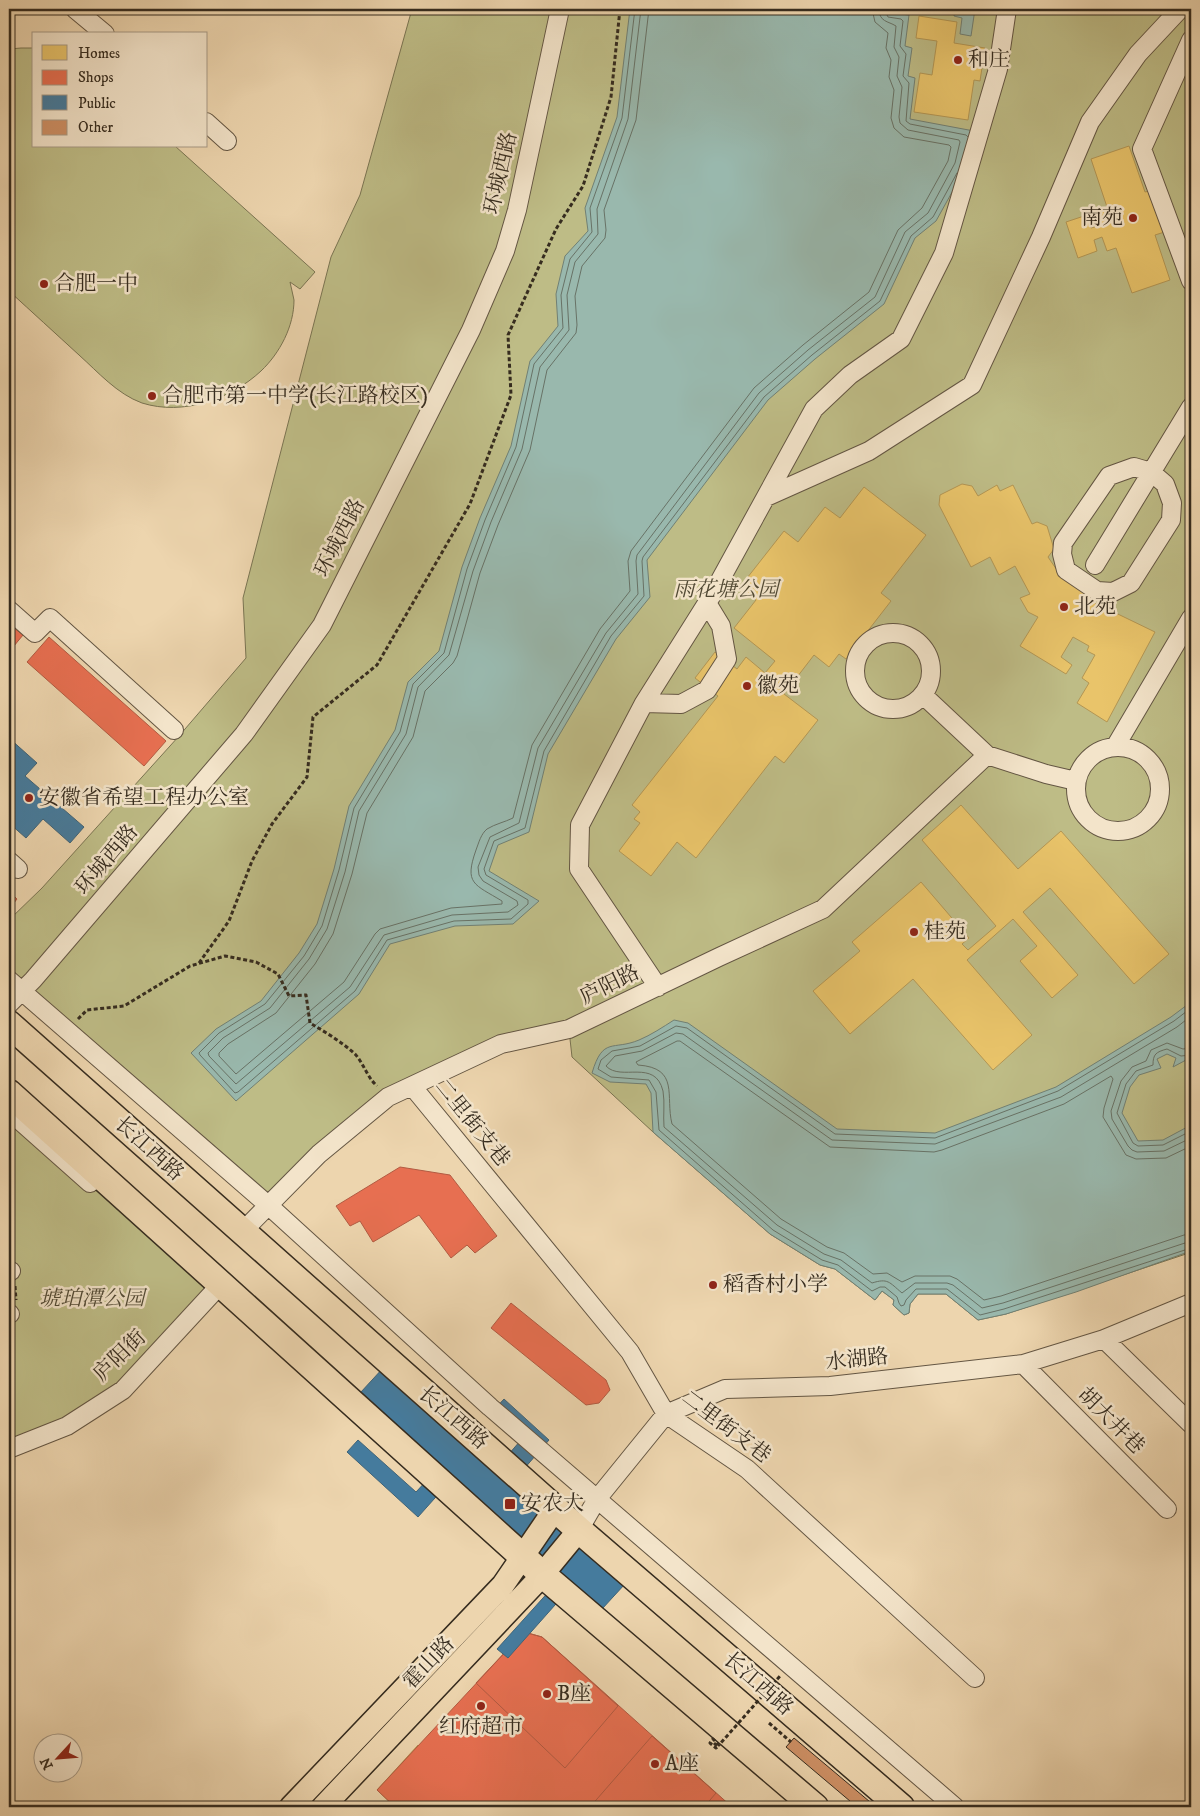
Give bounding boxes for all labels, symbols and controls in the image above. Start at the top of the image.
legend [32,32,208,148]
text: Homes [78,44,120,63]
place label: 和庄 [968,47,1010,73]
marker: 和庄 [952,54,964,66]
text: Shops [78,68,114,87]
text: Public [78,94,116,113]
text: Other [78,118,113,137]
street label: 环城西路 [479,129,523,217]
place label: 南苑 [1081,205,1123,231]
marker: 南苑 [1127,212,1139,224]
place label: 合肥一中 [54,271,138,297]
marker: 合肥一中 [38,278,50,290]
place label: 合肥市第一中学(长江路校区) [162,383,428,409]
marker: 合肥市第一中学(长江路校区) [146,390,158,402]
street label: 环城西路 [309,495,371,581]
park label: 雨花塘公园 [674,577,781,603]
place label: 北苑 [1074,594,1116,620]
marker: 北苑 [1058,601,1070,613]
place label: 徽苑 [757,673,799,699]
marker: 徽苑 [741,680,753,692]
place label: 安徽省希望工程办公室 [39,785,249,811]
marker: 安徽省希望工程办公室 [23,792,35,804]
street label: 环城西路 [70,819,144,901]
place label: 桂苑 [924,919,966,945]
marker: 桂苑 [908,926,920,938]
street label: 庐阳路 [576,960,644,1010]
street label: 二里街支巷 [429,1074,515,1172]
street label: 长江西路 [109,1111,189,1187]
place label: 稻香村小学 [723,1272,828,1298]
marker: 稻香村小学 [707,1279,719,1291]
park label: 琥珀潭公园 [40,1286,147,1312]
street label: 庐阳街 [88,1325,152,1387]
street label: 水湖路 [824,1344,890,1376]
street label: 长江西路 [413,1381,493,1455]
street label: 胡大井巷 [1072,1382,1150,1460]
street label: 二里街支巷 [676,1385,776,1469]
place label: 安农大 [521,1491,584,1517]
marker: 安农大 [503,1497,517,1511]
street label: 霍山路 [398,1631,460,1695]
street label: 长江西路 [718,1647,798,1721]
place label: B座 [557,1681,591,1707]
marker: B座 [541,1688,553,1700]
marker: 红府超市 [475,1700,487,1712]
place label: 红府超市 [439,1714,523,1740]
north arrow [32,1734,82,1784]
place label: A座 [665,1751,699,1777]
text: N [36,1754,58,1772]
marker: A座 [649,1758,661,1770]

